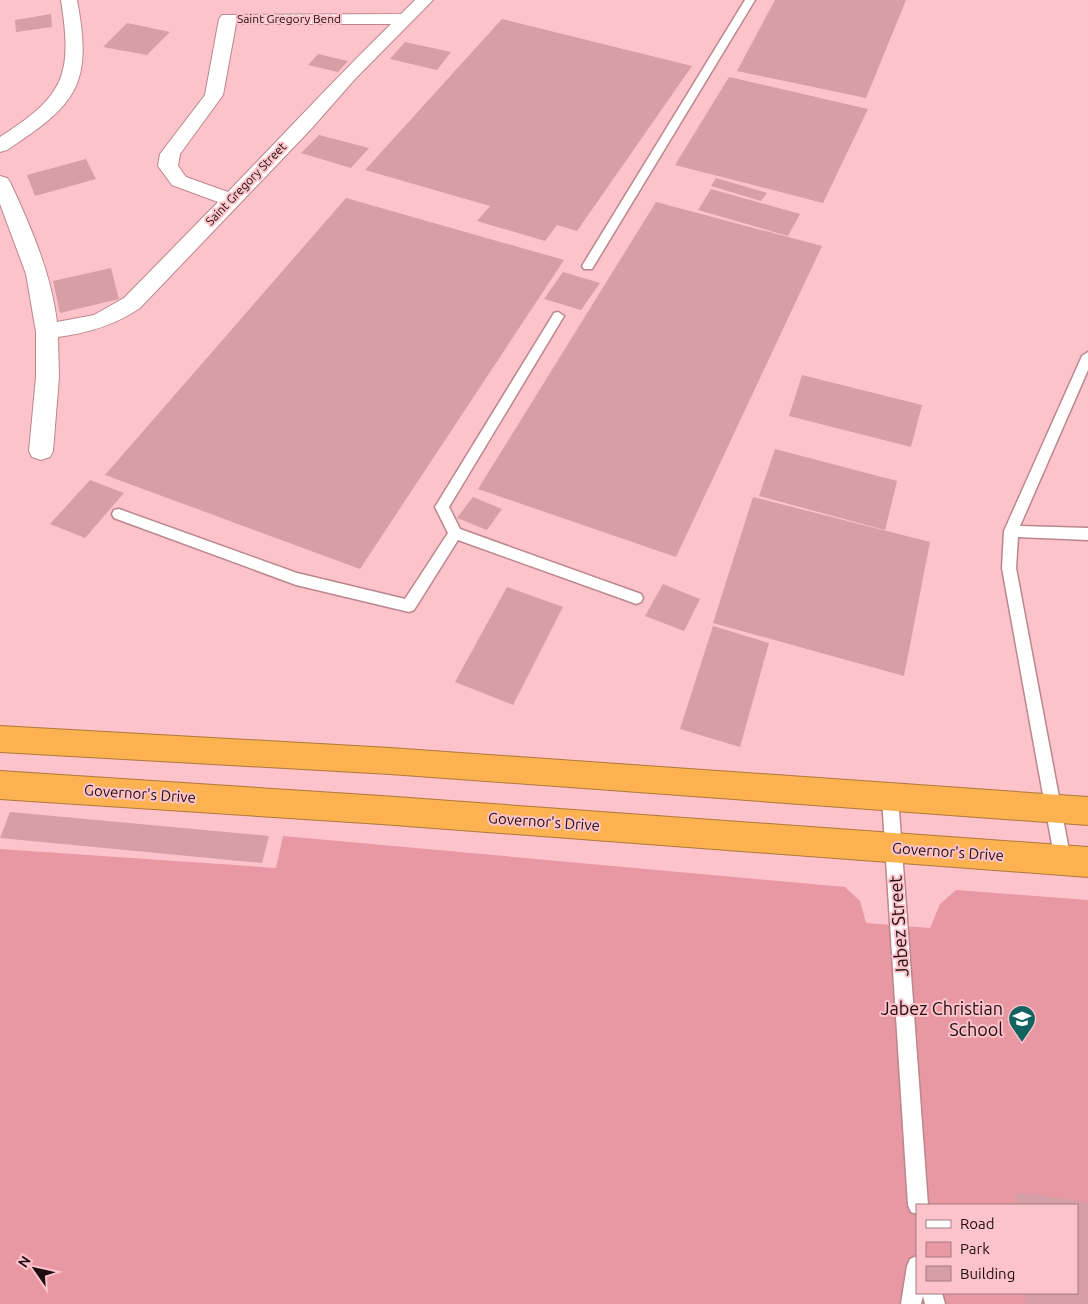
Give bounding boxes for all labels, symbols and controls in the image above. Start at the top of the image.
street label: Saint Gregory Bend [237,12,341,25]
street label: Saint Gregory Street [203,140,289,228]
street label: Governor's Drive [84,781,196,806]
street label: Governor's Drive [488,809,600,834]
street label: Governor's Drive [892,839,1004,864]
street label: Jabez Street [884,875,912,977]
place label: Jabez Christian School [881,998,1003,1039]
school or university icon: Jabez Christian School [1007,1004,1037,1043]
legend [916,1204,1078,1294]
text: Road [960,1215,995,1232]
text: Park [960,1240,990,1257]
north arrow [10,1244,60,1294]
text: N [15,1253,34,1271]
text: Building [960,1265,1015,1282]

